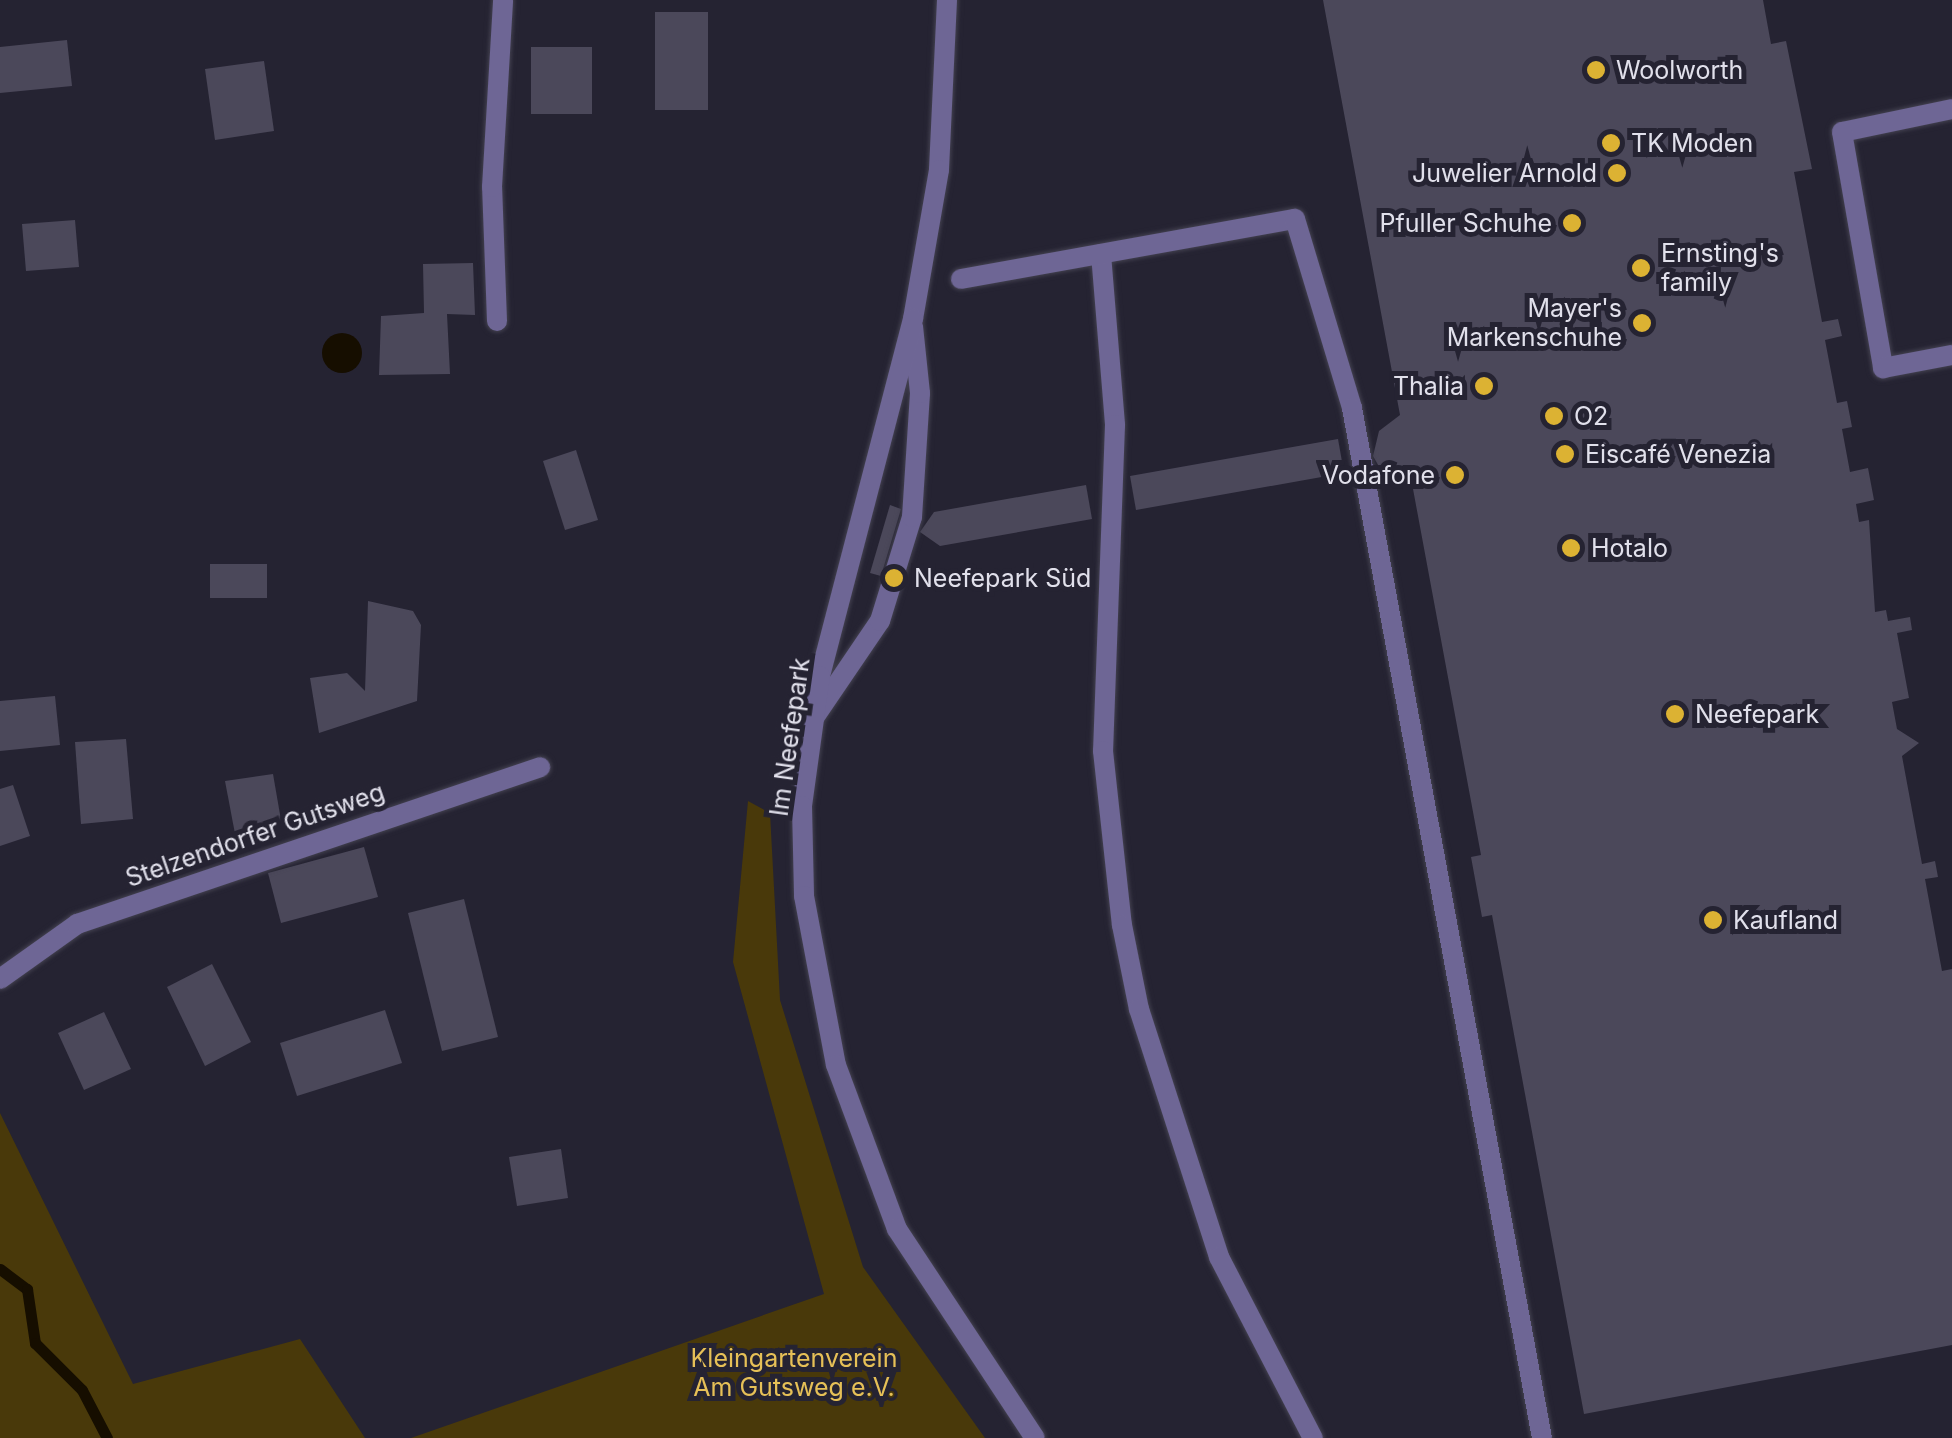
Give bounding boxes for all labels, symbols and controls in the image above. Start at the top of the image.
place label: Woolworth [1616,55,1743,85]
marker: Woolworth [1585,59,1607,81]
place label: TK Moden [1631,128,1753,158]
marker: TK Moden [1600,132,1622,154]
place label: Juwelier Arnold [1412,158,1597,188]
marker: Juwelier Arnold [1606,162,1628,184]
place label: Pfuller Schuhe [1380,208,1552,238]
marker: Pfuller Schuhe [1561,212,1583,234]
place label: Ernsting's family [1661,239,1779,298]
marker: Ernsting's family [1630,257,1652,279]
place label: Mayer's Markenschuhe [1447,294,1622,353]
marker: Mayer's Markenschuhe [1631,312,1653,334]
place label: Thalia [1393,371,1464,401]
marker: Thalia [1473,375,1495,397]
place label: O2 [1574,401,1608,431]
marker: O2 [1543,405,1565,427]
place label: Eiscafé Venezia [1585,439,1771,469]
marker: Eiscafé Venezia [1554,443,1576,465]
place label: Vodafone [1322,460,1435,490]
marker: Vodafone [1444,464,1466,486]
place label: Hotalo [1591,533,1668,563]
marker: Hotalo [1560,537,1582,559]
place label: Neefepark Süd [914,563,1091,593]
marker: Neefepark Süd [883,567,905,589]
street label: Im Neefepark [764,656,816,818]
place label: Neefepark [1695,699,1819,729]
marker: Neefepark [1664,703,1686,725]
street label: Stelzendorfer Gutsweg [122,777,388,893]
place label: Kaufland [1733,905,1838,935]
marker: Kaufland [1702,909,1724,931]
park label: Kleingartenverein Am Gutsweg e.V. [691,1344,897,1403]

